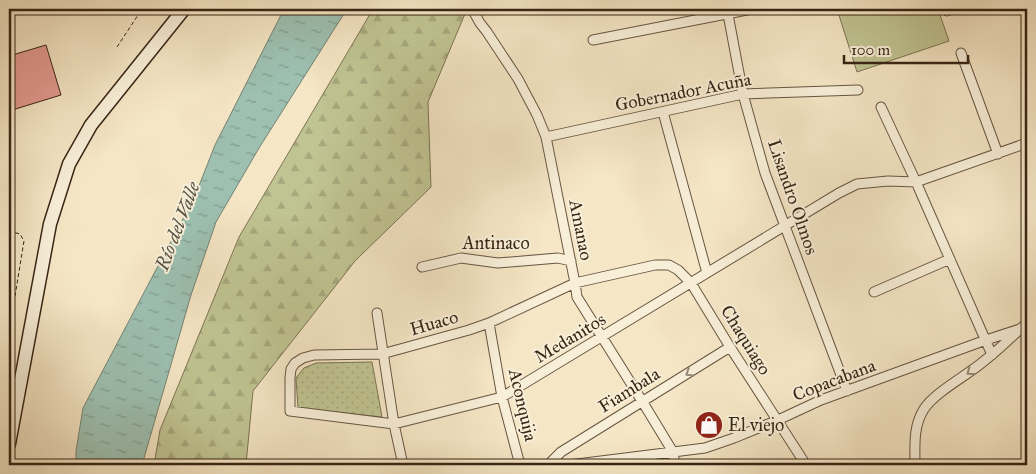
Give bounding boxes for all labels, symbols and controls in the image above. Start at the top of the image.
scale bar [844,32,967,64]
text: 100 m [851,41,891,59]
street label: Gobernador Acuña [613,68,753,116]
street label: Lisandro Olmos [763,137,823,257]
water label: Río del Valle [150,178,205,275]
street label: Amanao [564,197,598,262]
street label: Antinaco [461,232,530,254]
street label: Chaquiago [715,301,776,380]
street label: Huaco [407,306,461,340]
street label: Medanitos [530,308,610,368]
street label: Copacabana [789,354,879,406]
street label: Fiambala [594,362,664,417]
street label: Aconquija [503,366,542,444]
one-way arrow [685,366,694,376]
one-way arrow [966,366,976,375]
shop icon: El viejo [694,410,724,440]
place label: El viejo [728,414,784,436]

